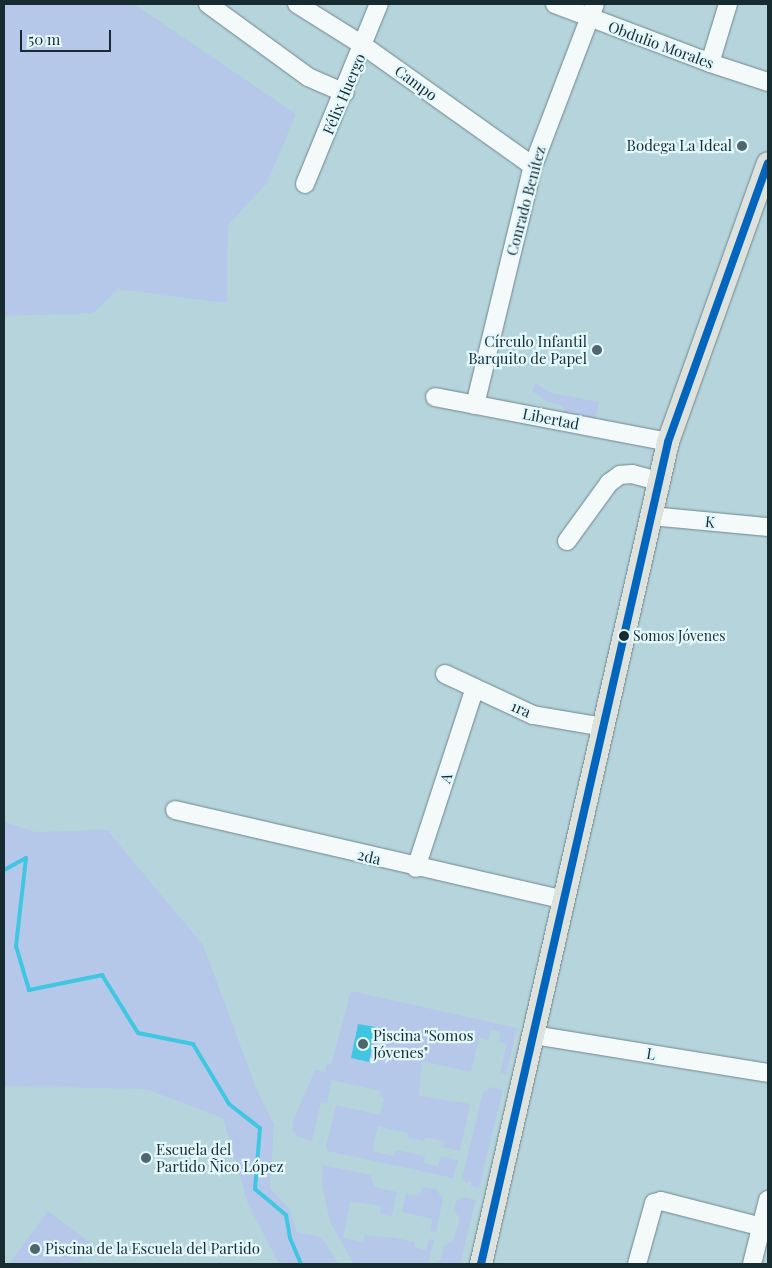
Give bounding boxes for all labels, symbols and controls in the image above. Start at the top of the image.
street label: Obdulio Morales [606,18,716,72]
scale bar [22,20,114,52]
text: 50 m [28,29,60,49]
street label: Félix Huergo [319,51,369,137]
street label: Campo [391,62,441,104]
place label: Bodega La Ideal [626,137,732,155]
marker: Bodega La Ideal [736,140,748,152]
street label: Conrado Benítez [503,144,549,258]
place label: Círculo Infantil Barquito de Papel [468,332,587,367]
marker: Círculo Infantil Barquito de Papel [591,344,603,356]
street label: Libertad [521,405,581,433]
street label: K [704,513,716,531]
place label: Somos Jóvenes [633,628,725,644]
marker: Somos Jóvenes [619,631,629,641]
street label: 1ra [508,697,534,721]
street label: A [436,771,456,785]
street label: 2da [356,846,382,868]
place label: Piscina "Somos Jóvenes" [373,1026,474,1061]
marker: Piscina "Somos Jóvenes" [357,1038,369,1050]
street label: L [645,1044,657,1064]
place label: Escuela del Partido Ñico López [156,1140,284,1175]
marker: Escuela del Partido Ñico López [140,1152,152,1164]
place label: Piscina de la Escuela del Partido [45,1240,261,1258]
marker: Piscina de la Escuela del Partido [29,1243,41,1255]

